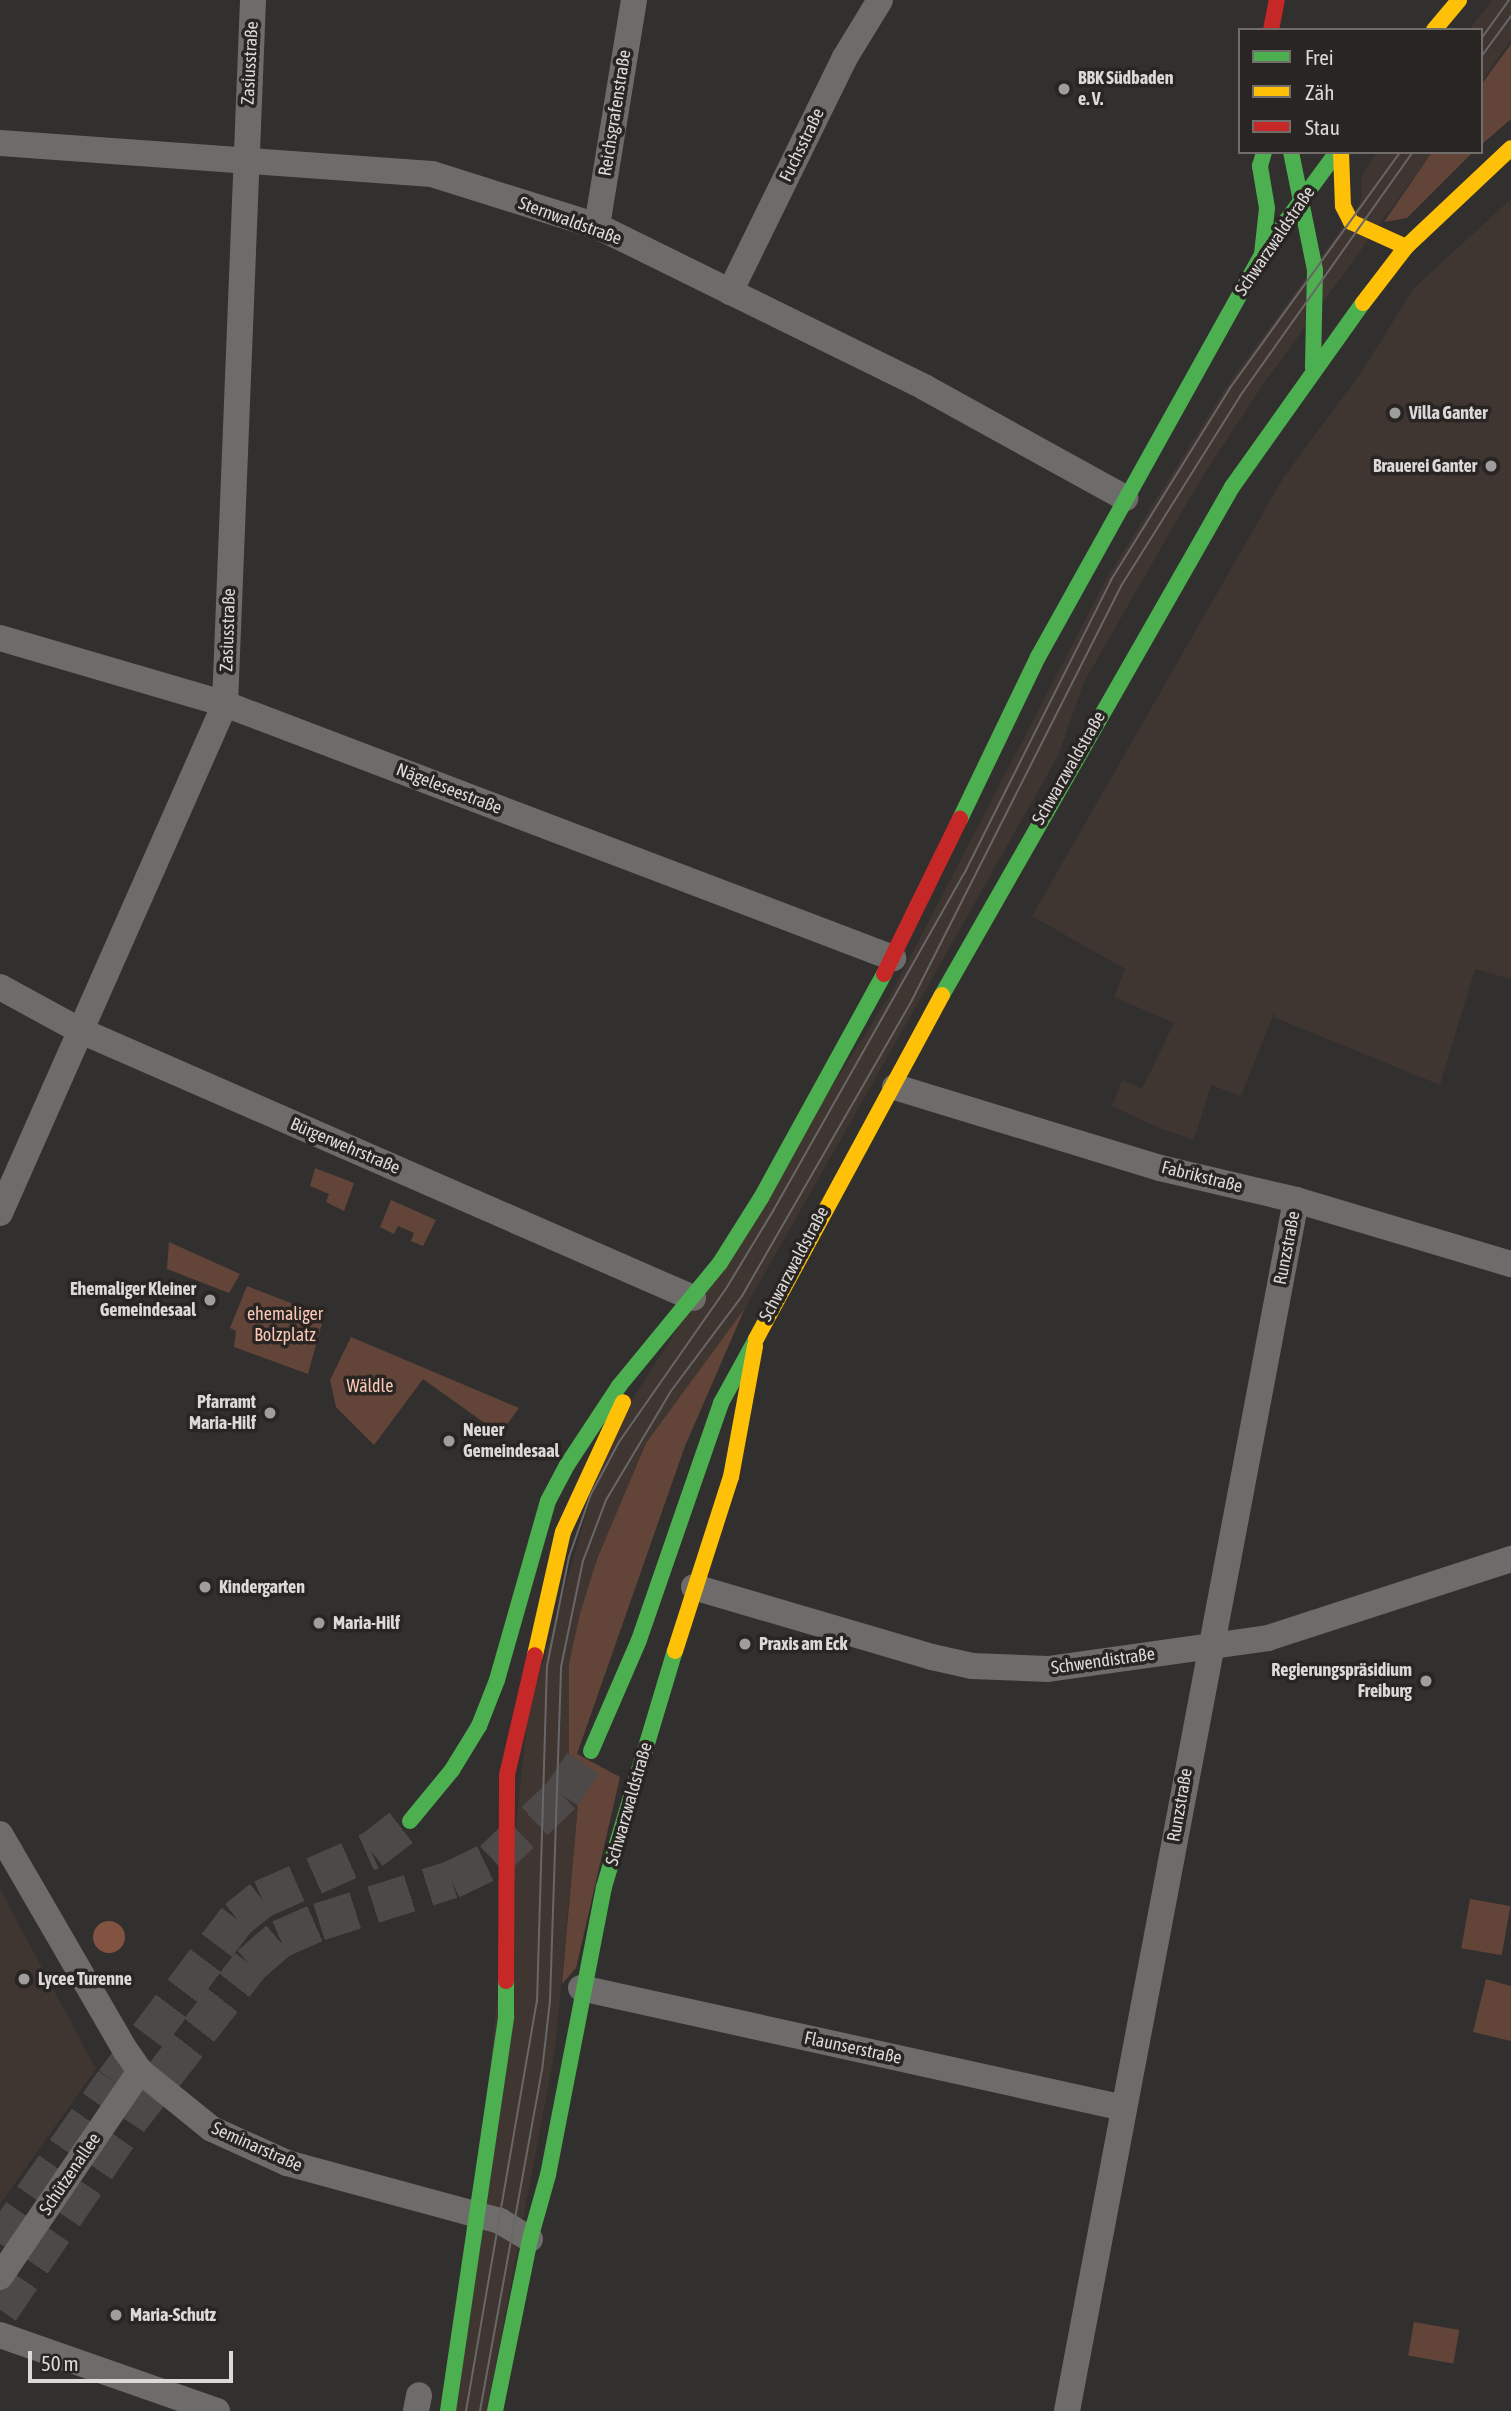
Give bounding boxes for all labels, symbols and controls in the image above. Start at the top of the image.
street label: Zasiusstraße [237,21,263,105]
legend [1238,28,1483,154]
text: Frei [1305,45,1334,69]
street label: Reichsgrafenstraße [594,48,636,178]
place label: BBK Südbaden e. V. [1078,68,1173,110]
text: Zäh [1305,80,1334,104]
marker: BBK Südbaden e. V. [1056,81,1072,97]
street label: Fuchsstraße [775,105,829,185]
text: Stau [1305,115,1340,139]
street label: Schwarzwaldstraße [1230,182,1320,300]
street label: Sternwaldstraße [515,192,625,250]
place label: Villa Ganter [1409,402,1487,424]
marker: Villa Ganter [1387,405,1403,421]
place label: Brauerei Ganter [1373,455,1477,477]
marker: Brauerei Ganter [1483,458,1499,474]
street label: Zasiusstraße [216,588,240,672]
street label: Schwarzwaldstraße [1028,708,1110,828]
street label: Nägeleseestraße [393,759,505,819]
street label: Bürgerwehrstraße [287,1113,403,1179]
street label: Fabrikstraße [1159,1157,1245,1197]
street label: Schwarzwaldstraße [755,1203,833,1325]
street label: Runzstraße [1269,1209,1305,1287]
place label: Ehemaliger Kleiner Gemeindesaal [70,1279,196,1322]
marker: Ehemaliger Kleiner Gemeindesaal [202,1292,218,1308]
park label: ehemaliger Bolzplatz [247,1304,323,1346]
park label: Wäldle [347,1375,393,1397]
place label: Pfarramt Maria-Hilf [189,1392,256,1434]
marker: Pfarramt Maria-Hilf [262,1405,278,1421]
place label: Neuer Gemeindesaal [463,1420,559,1462]
marker: Neuer Gemeindesaal [441,1433,457,1449]
place label: Kindergarten [219,1576,305,1598]
marker: Kindergarten [197,1579,213,1595]
place label: Maria-Hilf [333,1612,400,1634]
marker: Maria-Hilf [311,1615,327,1631]
place label: Praxis am Eck [759,1633,847,1655]
marker: Praxis am Eck [737,1636,753,1652]
street label: Schwendistraße [1050,1643,1156,1679]
place label: Regierungspräsidium Freiburg [1271,1660,1412,1702]
marker: Regierungspräsidium Freiburg [1418,1673,1434,1689]
street label: Schwarzwaldstraße [601,1740,657,1868]
street label: Runzstraße [1163,1766,1197,1844]
place label: Lycee Turenne [38,1968,132,1990]
marker: Lycee Turenne [16,1971,32,1987]
street label: Flaunserstraße [802,2027,904,2069]
street label: Seminarstraße [208,2117,306,2177]
street label: Schützenallee [35,2129,105,2219]
place label: Maria-Schutz [130,2304,216,2326]
marker: Maria-Schutz [108,2307,124,2323]
scale bar [32,2338,236,2382]
text: 50 m [41,2351,79,2375]

